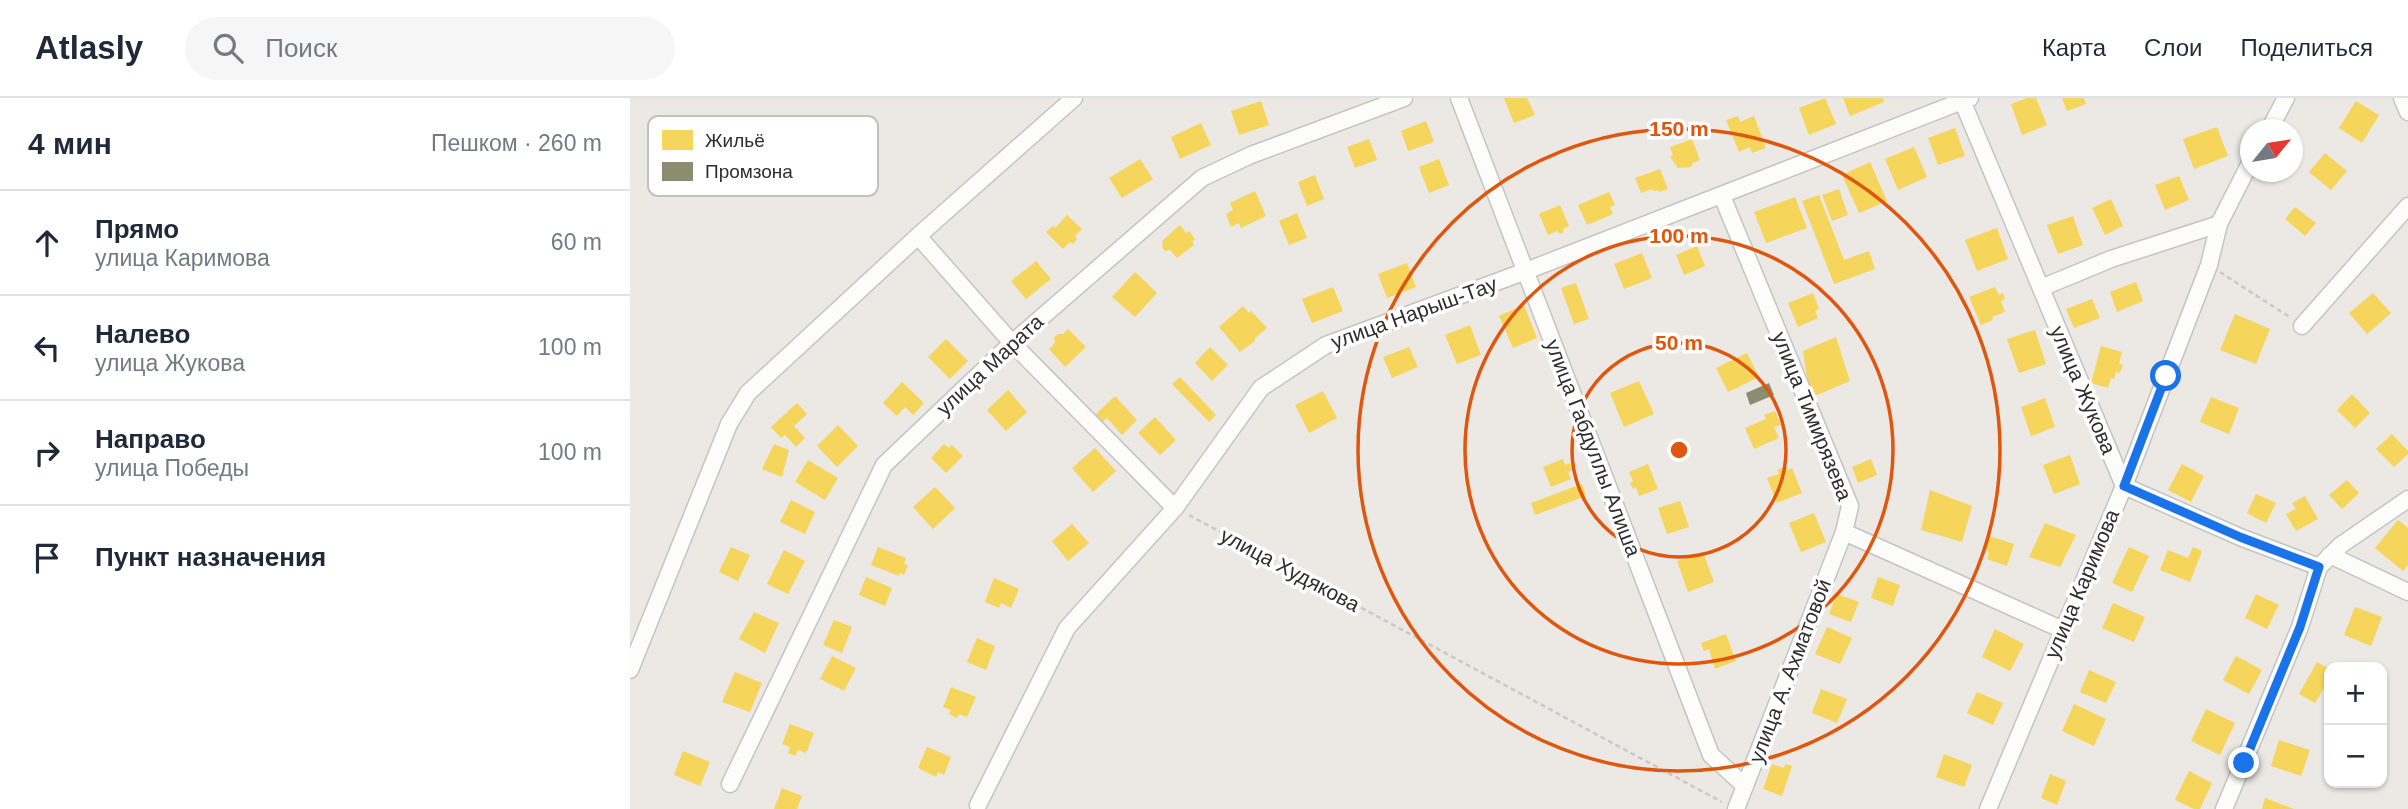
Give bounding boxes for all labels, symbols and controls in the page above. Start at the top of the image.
search box [185,17,675,80]
text: Atlasly [35,29,143,66]
icon: search [209,29,247,67]
text: Поиск [265,33,337,63]
text: Карта [2042,34,2106,61]
text: Слои [2144,34,2202,61]
text: Поделиться [2240,34,2373,61]
legend [648,116,878,196]
text: 150 m [1649,117,1709,140]
north arrow [2240,119,2303,182]
text: 4 мин [28,127,112,160]
text: Пешком · 260 m [431,130,602,156]
text: Жильё [705,130,765,151]
text: Промзона [705,161,793,182]
text: Прямо [95,214,179,244]
icon: ahead [28,224,66,262]
text: 100 m [1649,224,1709,247]
text: 60 m [551,229,602,255]
text: улица Каримова [95,245,270,271]
street label: улица Нарыш-Тау [1328,272,1500,353]
street label: улица Марата [932,309,1048,420]
text: Налево [95,319,190,349]
street label: улица Жукова [2046,322,2121,458]
street label: улица Тимирязева [1768,328,1857,504]
icon: left [28,329,66,367]
text: 50 m [1655,331,1703,354]
text: 100 m [538,334,602,360]
street label: улица Габдуллы Алиша [1541,336,1646,560]
text: улица Жукова [95,350,245,376]
route start [2150,360,2181,391]
text: Направо [95,424,206,454]
icon: right [28,434,66,472]
centre of rings [1667,438,1691,462]
text: 100 m [538,439,602,465]
text: улица Победы [95,455,249,481]
street label: улица Каримова [2040,506,2123,662]
street label: улица Худякова [1217,523,1364,616]
icon: arrive [28,539,66,577]
text: Пункт назначения [95,542,326,572]
street label: улица А. Ахматовой [1744,576,1835,766]
map controls [2324,662,2387,788]
button: + [2324,662,2387,725]
button: − [2324,725,2387,788]
route end [2228,747,2259,778]

